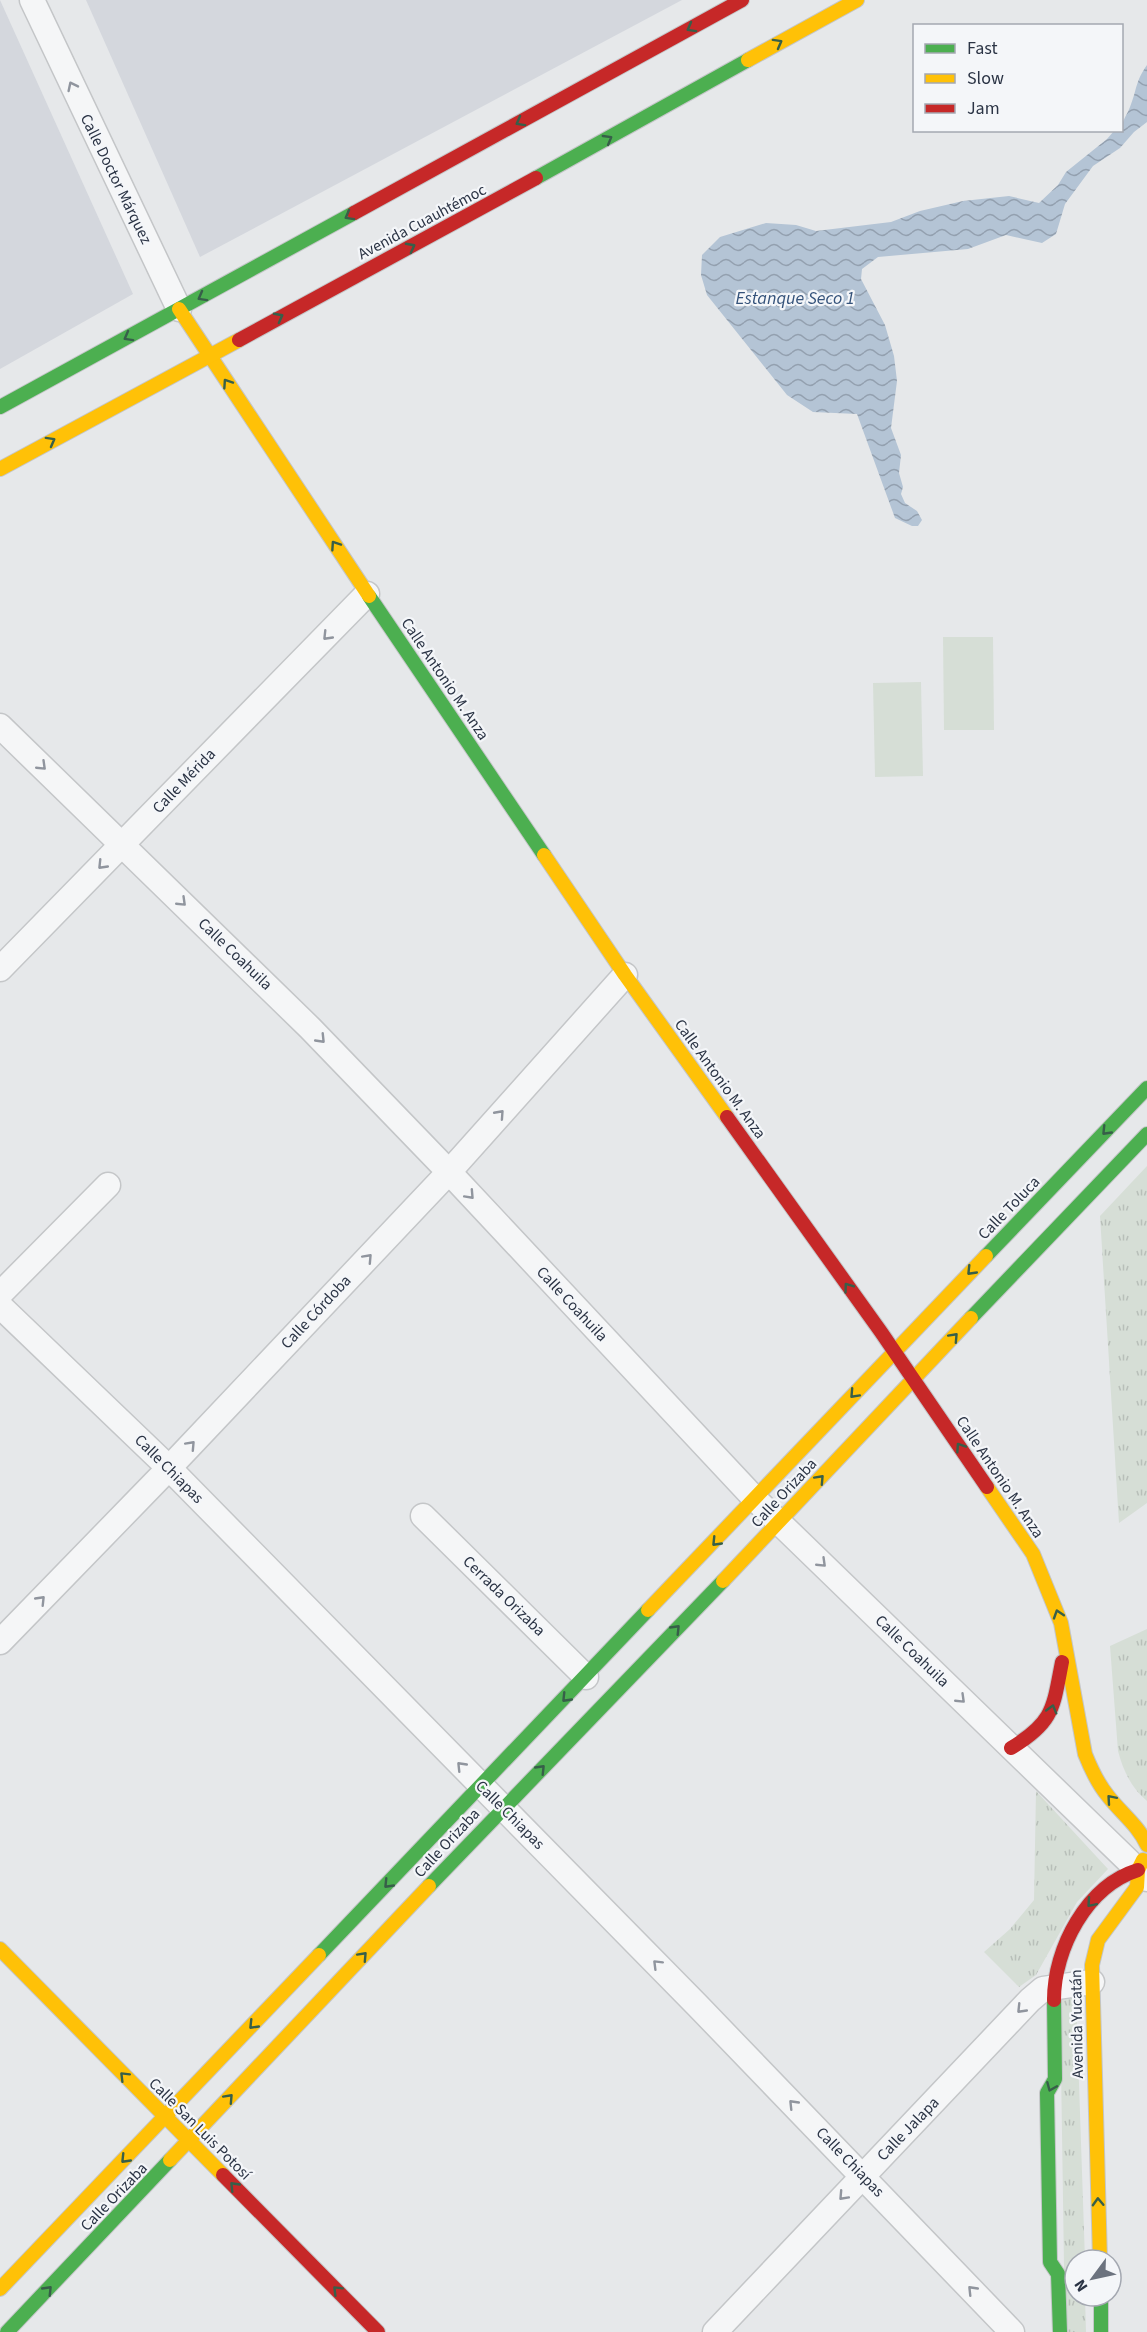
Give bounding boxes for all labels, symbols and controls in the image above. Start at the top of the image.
one-way arrow [687,21,697,32]
legend [913,24,1123,132]
text: Fast [967,36,998,61]
one-way arrow [772,39,783,50]
text: Slow [967,66,1004,91]
one-way arrow [67,82,79,93]
text: Jam [967,96,1000,121]
street label: Calle Doctor Márquez [75,110,157,248]
one-way arrow [516,115,526,126]
one-way arrow [602,134,612,146]
street label: Avenida Cuauhtémoc [354,179,490,265]
one-way arrow [345,209,356,220]
one-way arrow [404,243,415,254]
water label: Estanque Seco 1 [735,286,855,311]
one-way arrow [198,290,208,301]
one-way arrow [272,313,283,325]
one-way arrow [123,330,134,341]
one-way arrow [223,378,234,389]
one-way arrow [45,436,56,448]
one-way arrow [331,541,342,552]
street label: Calle Antonio M. Anza [396,614,494,744]
one-way arrow [323,628,334,639]
street label: Calle Mérida [147,744,221,818]
one-way arrow [35,759,46,770]
one-way arrow [98,858,109,868]
one-way arrow [174,895,185,906]
street label: Calle Coahuila [193,913,277,995]
street label: Calle Antonio M. Anza [669,1015,771,1143]
one-way arrow [314,1032,325,1043]
one-way arrow [493,1111,504,1121]
one-way arrow [1103,1123,1114,1134]
street label: Calle Toluca [973,1171,1045,1245]
one-way arrow [463,1188,474,1199]
one-way arrow [361,1254,372,1264]
street label: Calle Coahuila [531,1262,613,1346]
one-way arrow [968,1264,979,1275]
street label: Calle Córdoba [276,1270,356,1354]
one-way arrow [845,1283,856,1294]
one-way arrow [947,1334,958,1344]
one-way arrow [850,1387,861,1397]
street label: Calle Antonio M. Anza [951,1412,1049,1542]
street label: Calle Chiapas [129,1429,209,1509]
one-way arrow [184,1441,195,1452]
one-way arrow [956,1443,967,1454]
street label: Calle Orizaba [746,1453,822,1533]
one-way arrow [813,1475,824,1486]
one-way arrow [712,1535,723,1546]
street label: Cerrada Orizaba [458,1551,550,1641]
one-way arrow [814,1555,825,1566]
one-way arrow [33,1597,44,1608]
one-way arrow [1053,1609,1066,1620]
street label: Calle Coahuila [870,1610,954,1692]
one-way arrow [669,1625,680,1635]
one-way arrow [562,1691,573,1701]
one-way arrow [955,1692,965,1703]
one-way arrow [1045,1704,1057,1715]
one-way arrow [457,1762,468,1772]
one-way arrow [533,1765,544,1776]
street label: Calle Chiapas [470,1775,550,1855]
one-way arrow [1108,1795,1119,1806]
street label: Calle Orizaba [409,1803,485,1883]
one-way arrow [384,1877,395,1888]
one-way arrow [1087,1896,1098,1906]
one-way arrow [356,1953,367,1963]
one-way arrow [653,1961,664,1971]
street label: Avenida Yucatán [1065,1969,1089,2079]
one-way arrow [1017,2003,1028,2013]
one-way arrow [249,2019,260,2029]
one-way arrow [120,2072,131,2082]
street label: Calle San Luis Potosí [144,2073,257,2186]
one-way arrow [1046,2081,1058,2092]
street label: Calle Jalapa [872,2092,944,2166]
one-way arrow [222,2095,233,2106]
one-way arrow [790,2100,801,2111]
street label: Calle Chiapas [811,2122,889,2202]
one-way arrow [121,2153,132,2163]
street label: Calle Orizaba [76,2158,152,2236]
one-way arrow [230,2182,241,2192]
one-way arrow [840,2189,851,2200]
one-way arrow [1092,2197,1105,2206]
north arrow [1063,2248,1123,2308]
text: N [1069,2275,1093,2296]
one-way arrow [40,2286,51,2297]
one-way arrow [968,2286,979,2296]
one-way arrow [333,2287,344,2298]

